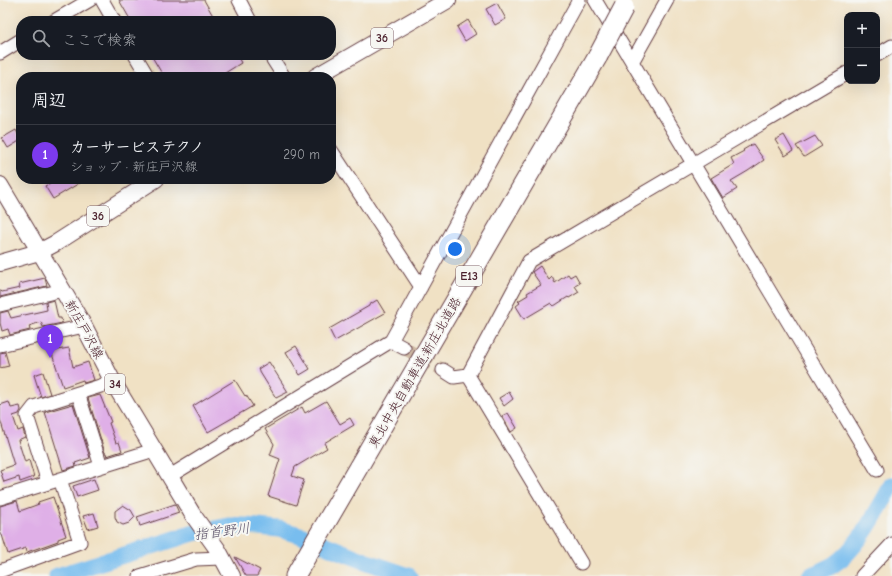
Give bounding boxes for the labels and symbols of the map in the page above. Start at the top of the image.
road number: 36 [371,28,393,48]
road number: 36 [87,206,109,226]
your location [445,239,465,259]
road number: E13 [456,266,482,286]
street label: 東北中央自動車道;新庄北道路 [365,294,464,450]
street label: 新庄戸沢線 [62,297,107,362]
pin: 1 [37,325,63,358]
road number: 34 [105,374,125,394]
water label: 指首野川 [193,520,251,543]

